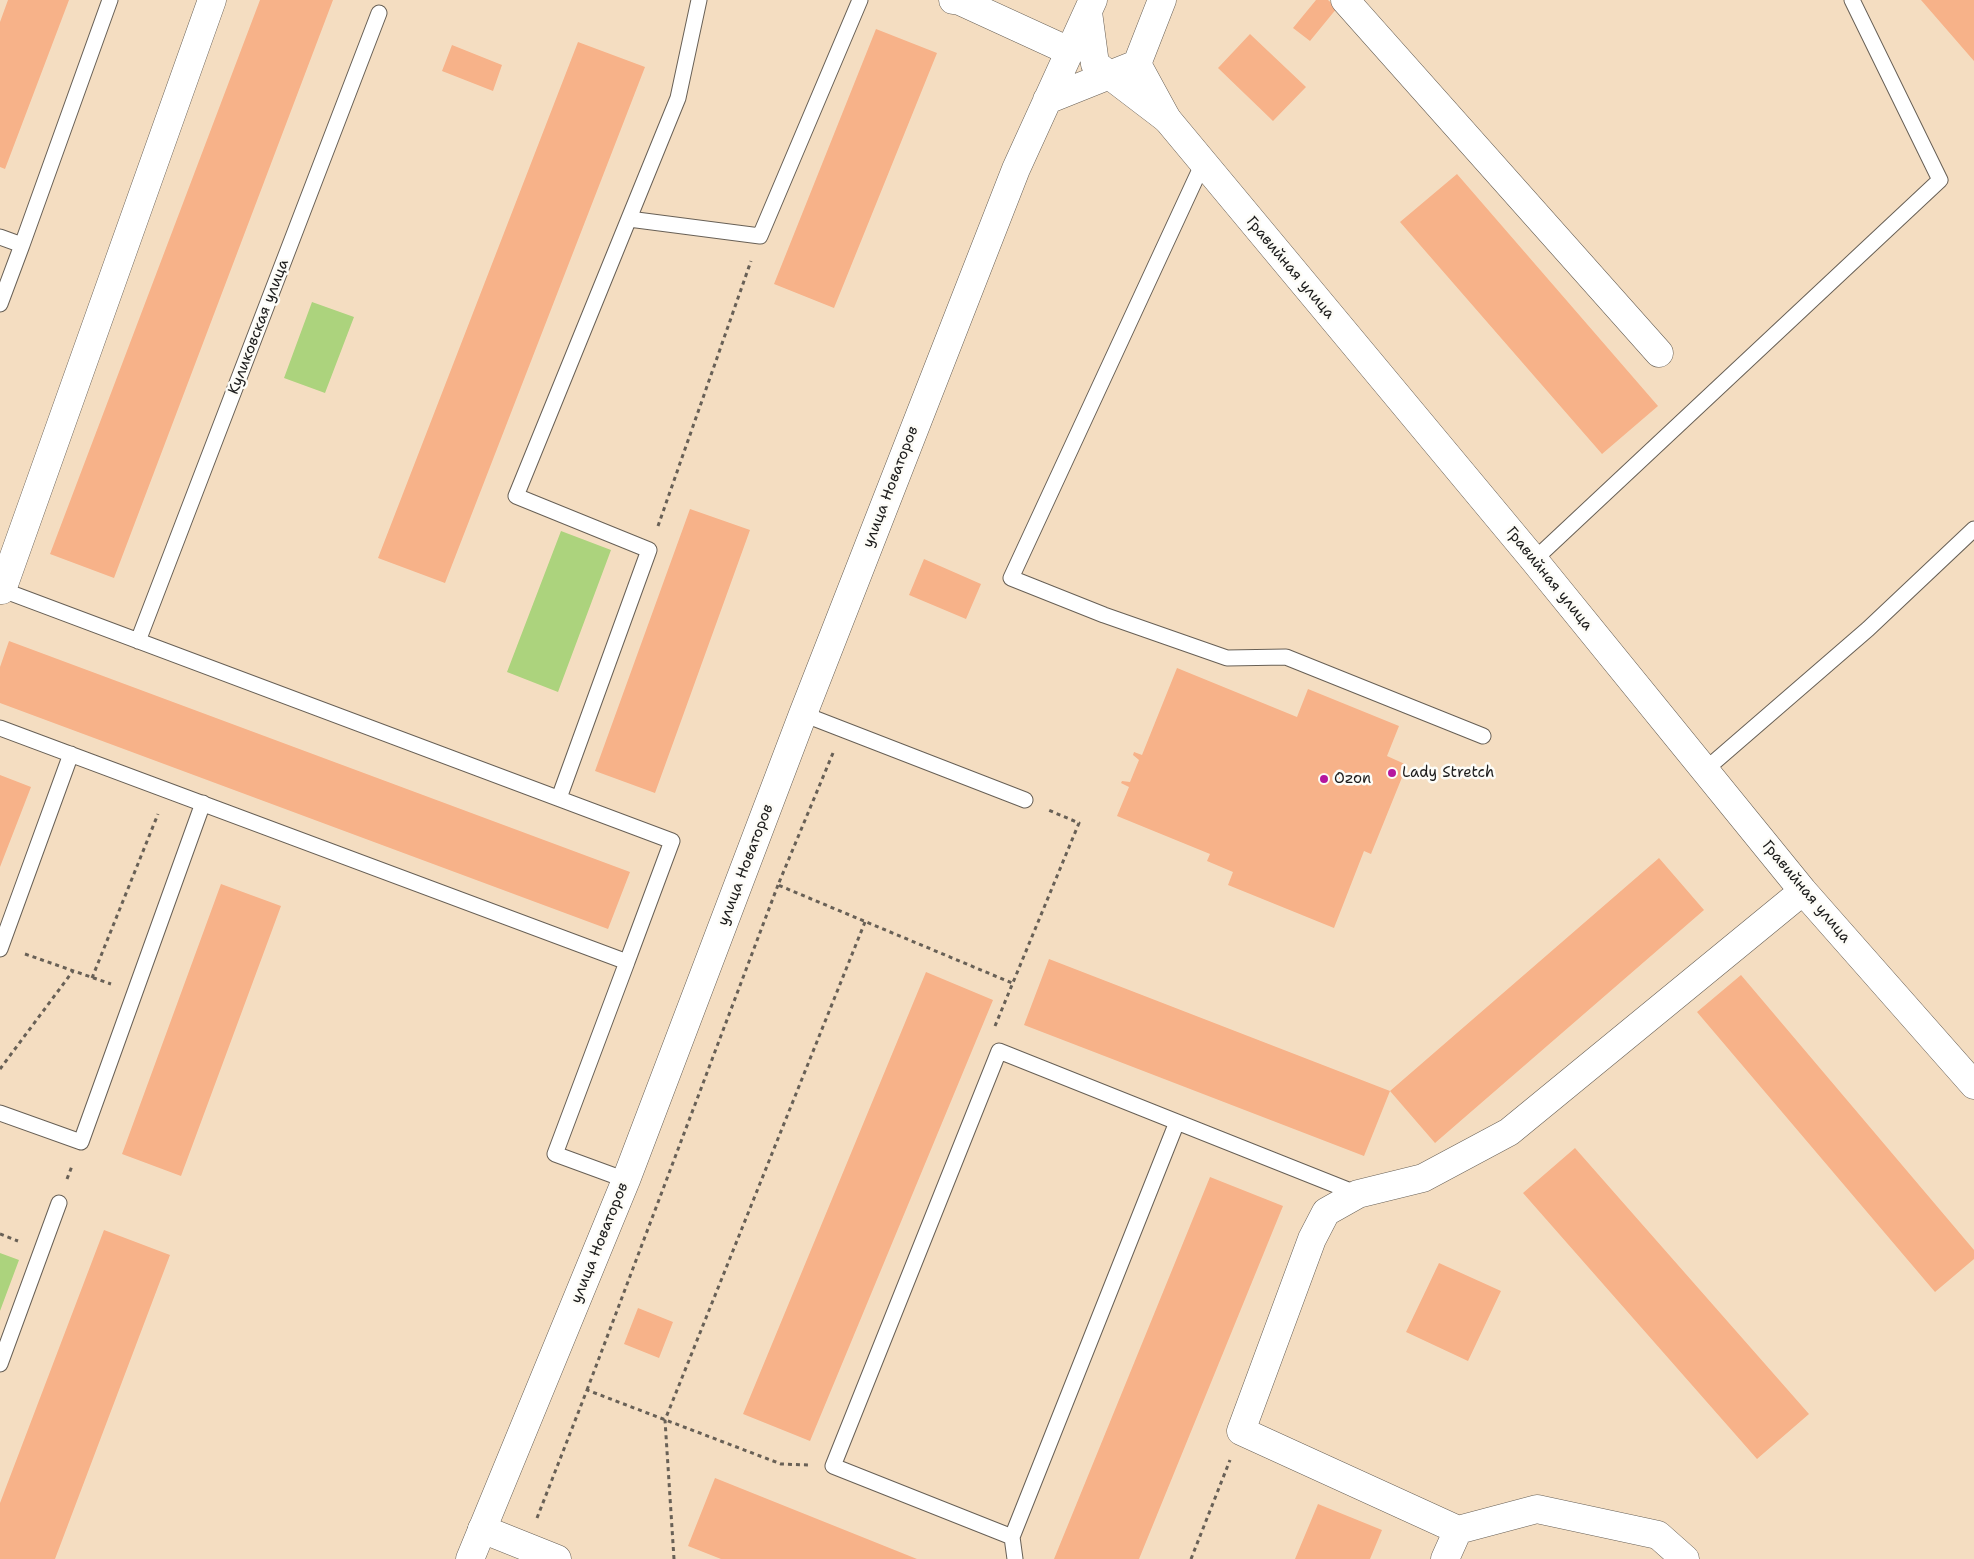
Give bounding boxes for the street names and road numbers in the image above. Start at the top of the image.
street label: Гравийная улица [1242,213,1338,323]
street label: Куликовская улица [225,257,293,397]
street label: улица Новаторов [860,424,922,550]
street label: Гравийная улица [1502,524,1596,634]
street label: улица Новаторов [715,802,777,928]
street label: Гравийная улица [1758,837,1854,947]
street label: улица Новаторов [568,1180,632,1306]

